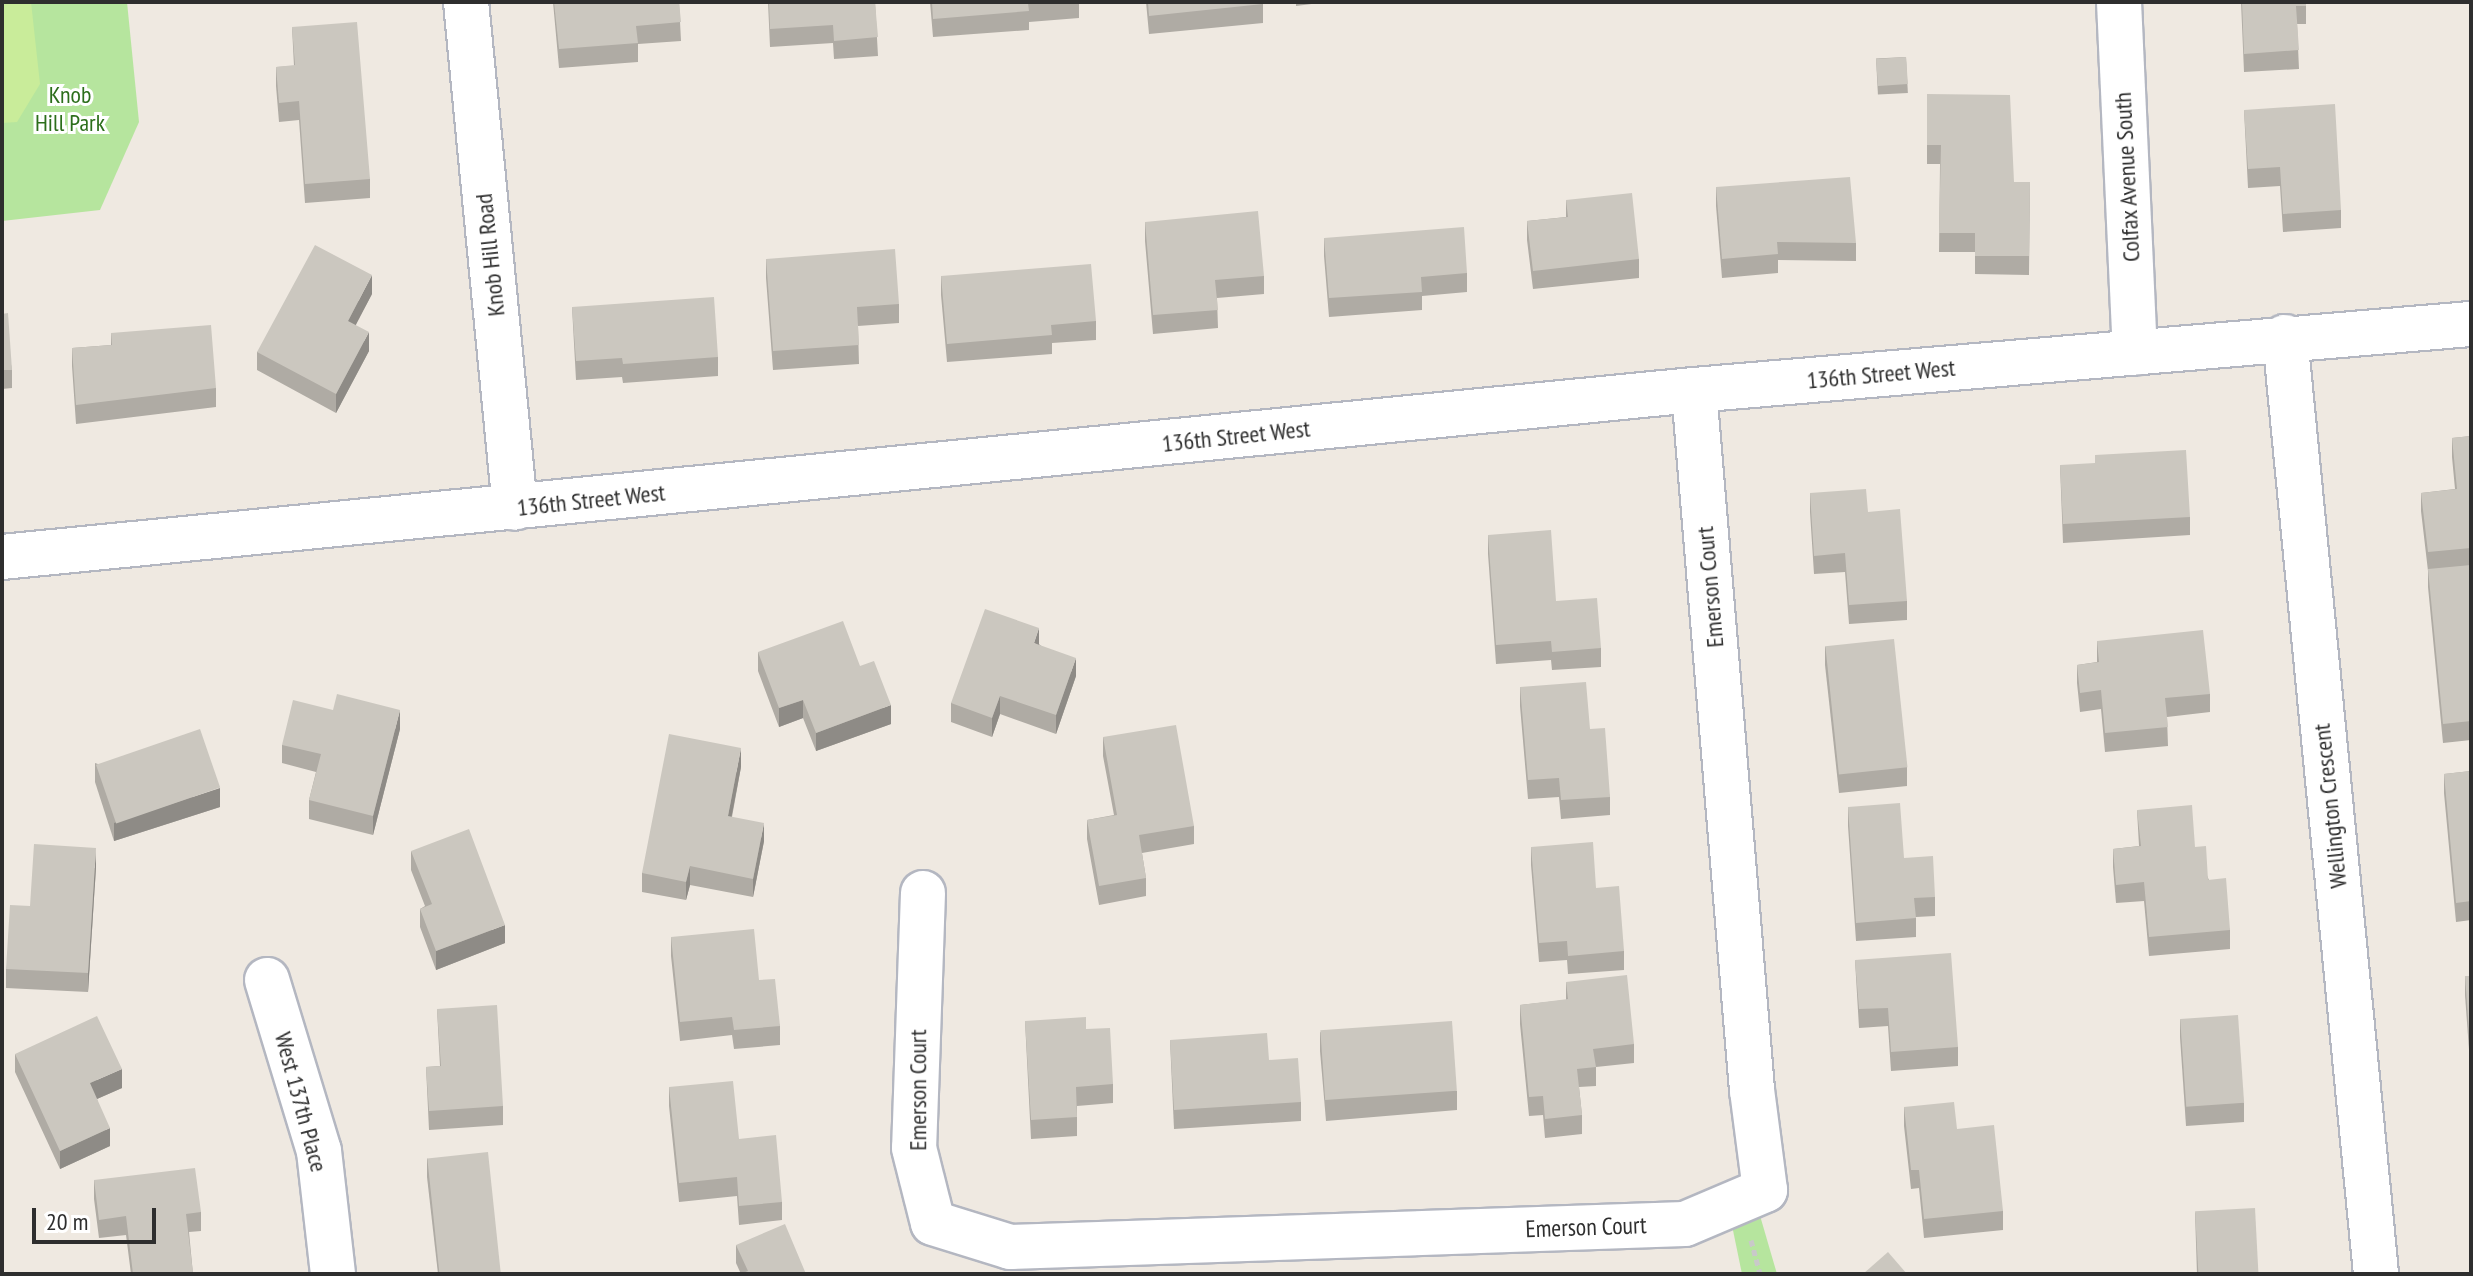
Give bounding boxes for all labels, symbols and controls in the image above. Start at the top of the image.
park label: Knob Hill Park [35,81,105,137]
street label: Colfax Avenue South [2108,91,2146,263]
street label: Knob Hill Road [469,192,511,318]
street label: 136th Street West [1805,353,1957,395]
street label: 136th Street West [1160,414,1312,458]
street label: 136th Street West [515,478,667,522]
street label: Emerson Court [1690,525,1730,649]
street label: Wellington Crescent [2307,722,2353,890]
street label: West 137th Place [269,1029,333,1175]
street label: Emerson Court [904,1029,932,1151]
scale bar [36,1192,160,1242]
text: 20 m [46,1206,88,1237]
street label: Emerson Court [1525,1210,1647,1244]

